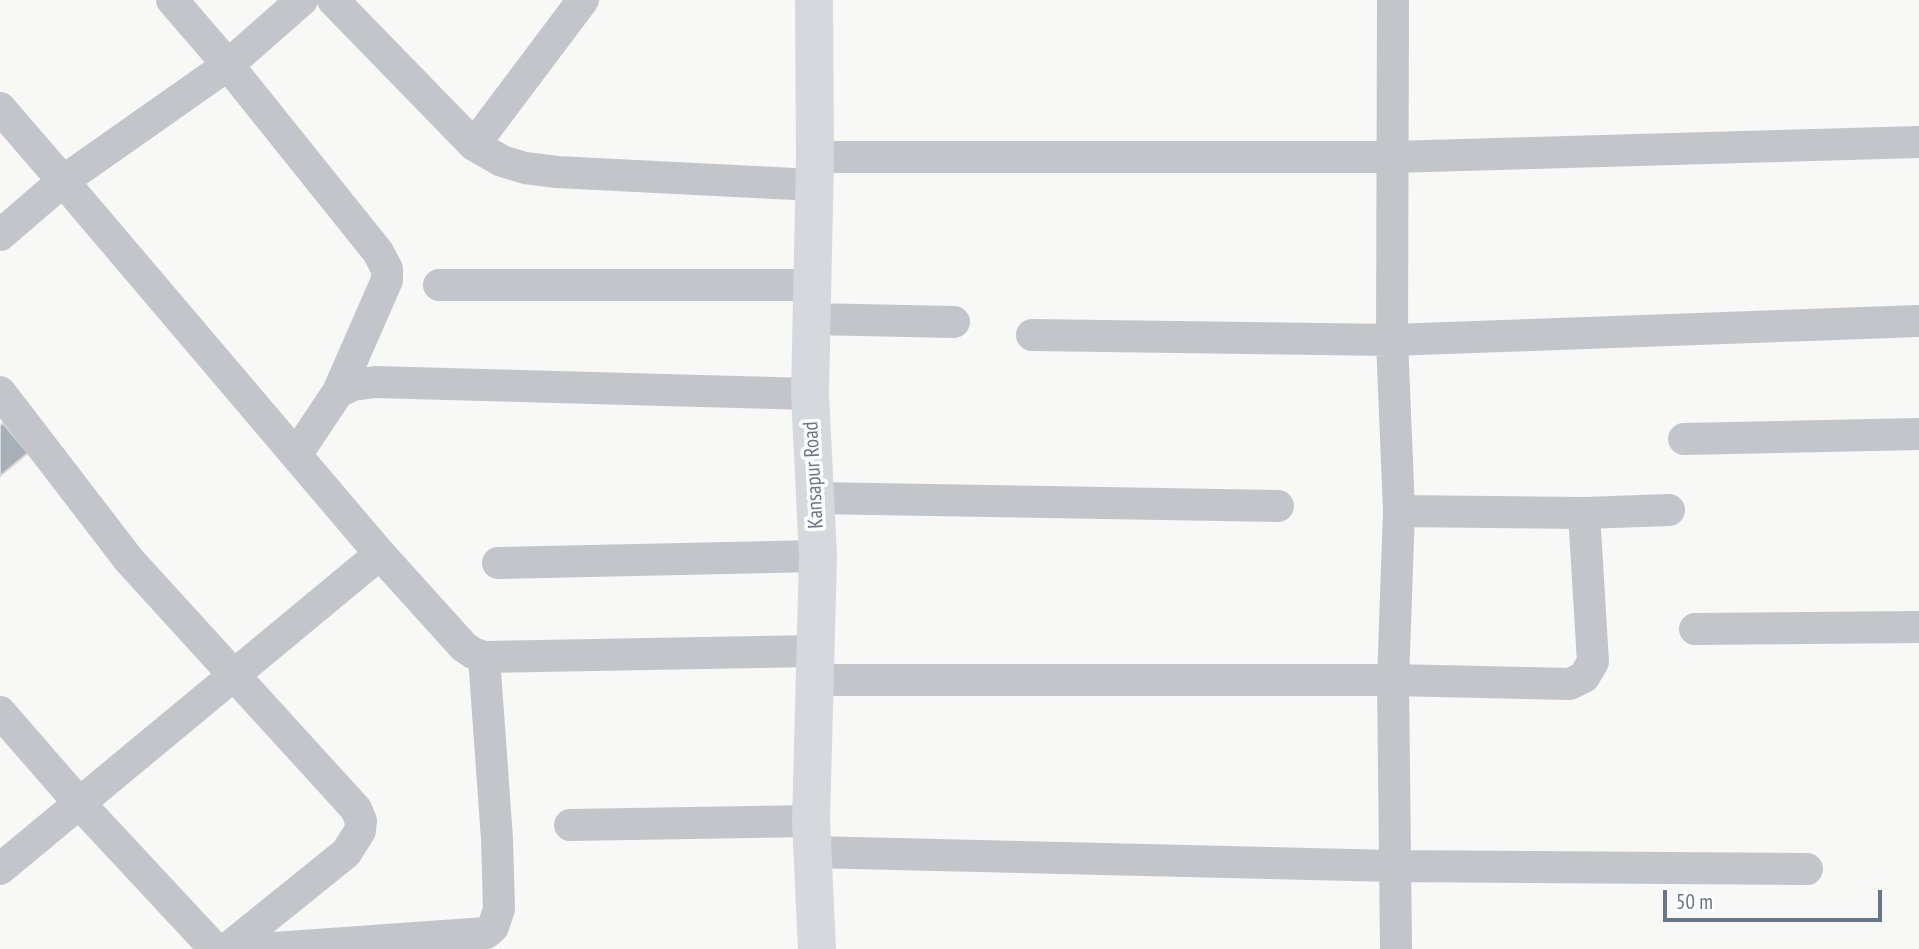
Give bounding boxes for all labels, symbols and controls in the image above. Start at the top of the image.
street label: Kansapur Road [799,421,829,529]
scale bar [1667,876,1886,920]
text: 50 m [1676,888,1713,915]

